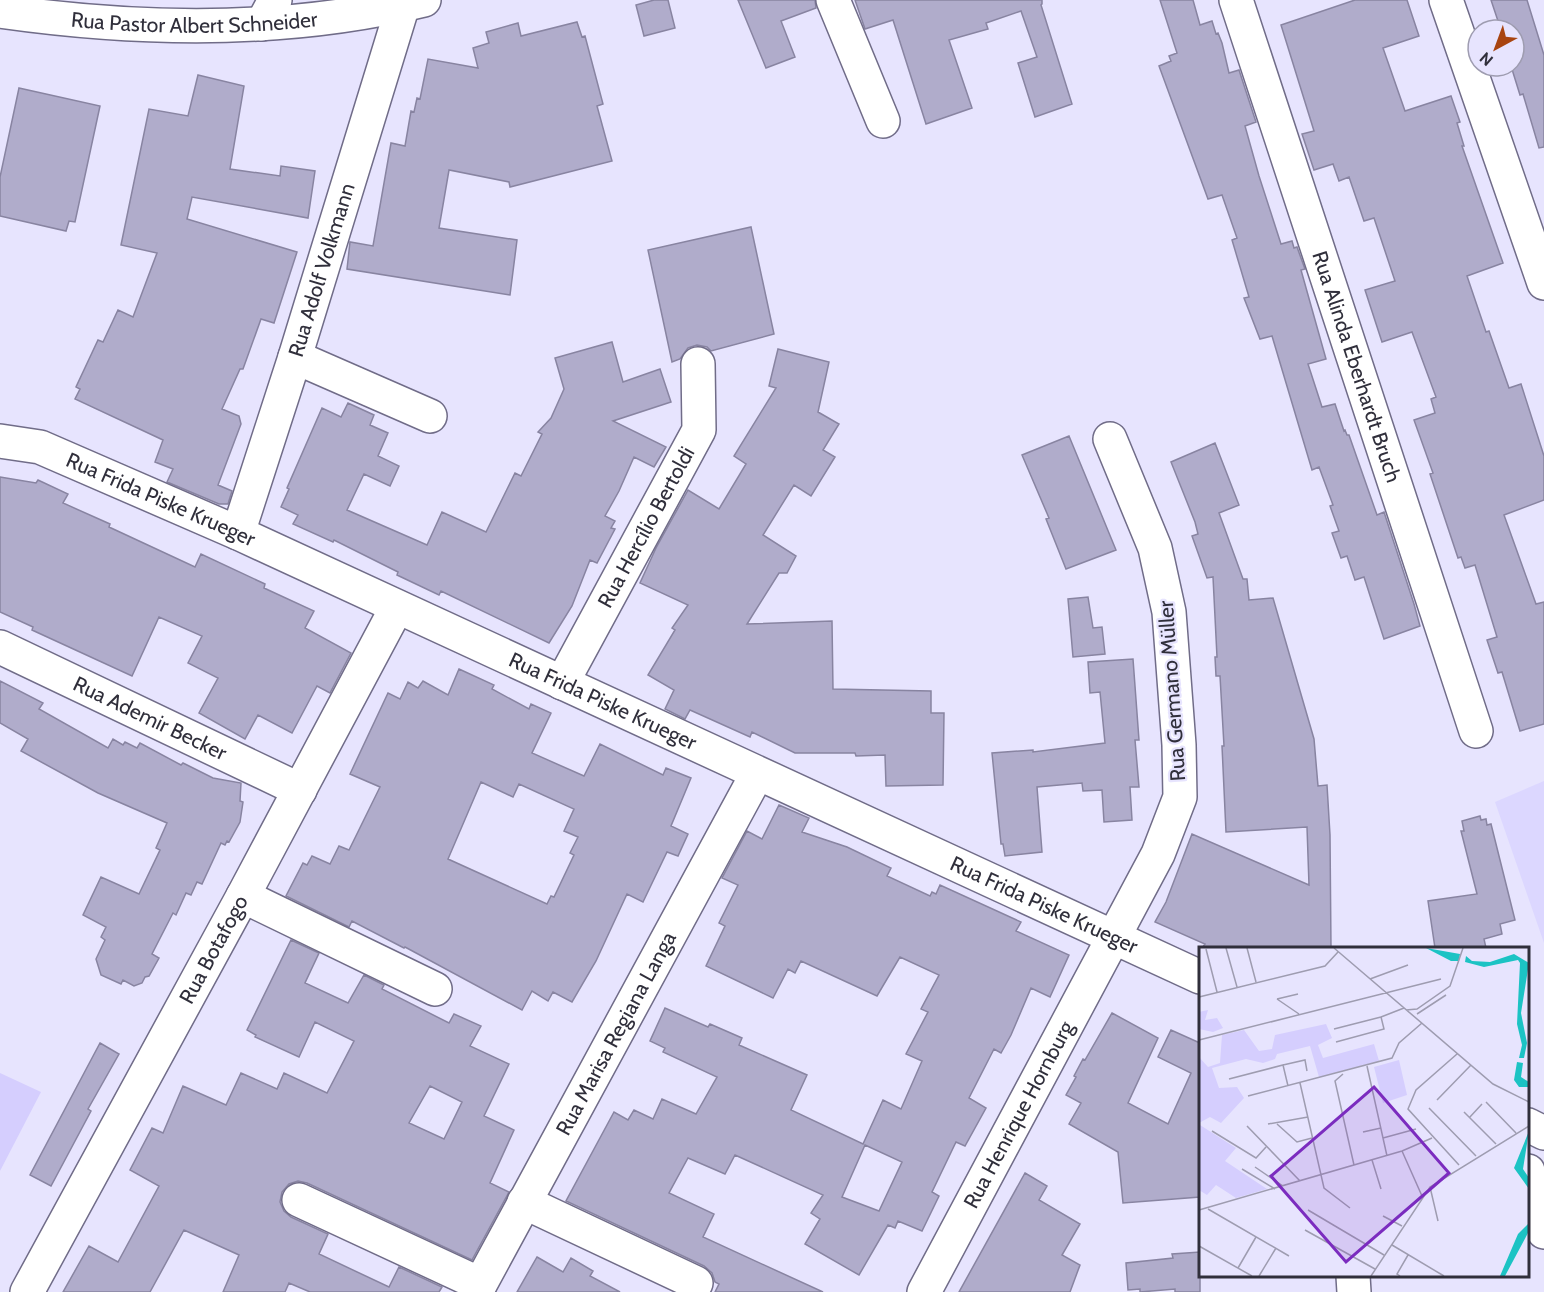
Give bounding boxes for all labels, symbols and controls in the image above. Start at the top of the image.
street label: Rua Pastor Albert Schneider [70,6,319,38]
north arrow [1466,18,1526,78]
text: N [1476,48,1497,70]
street label: Rua Adolf Volkmann [283,180,360,360]
street label: Rua Alinda Eberhardt Bruch [1307,248,1406,485]
street label: Rua Hercílio Bertoldi [592,442,699,612]
street label: Rua Frida Piske Krueger [63,447,260,551]
street label: Rua Germano Müller [1153,599,1190,782]
street label: Rua Frida Piske Krueger [505,647,701,755]
street label: Rua Ademir Becker [69,671,231,765]
street label: Rua Frida Piske Krueger [947,851,1142,959]
street label: Rua Botafogo [174,891,253,1008]
street label: Rua Marisa Regiana Langa [550,927,681,1139]
inset map [1199,947,1529,1277]
street label: Rua Henrique Hornburg [958,1016,1079,1212]

